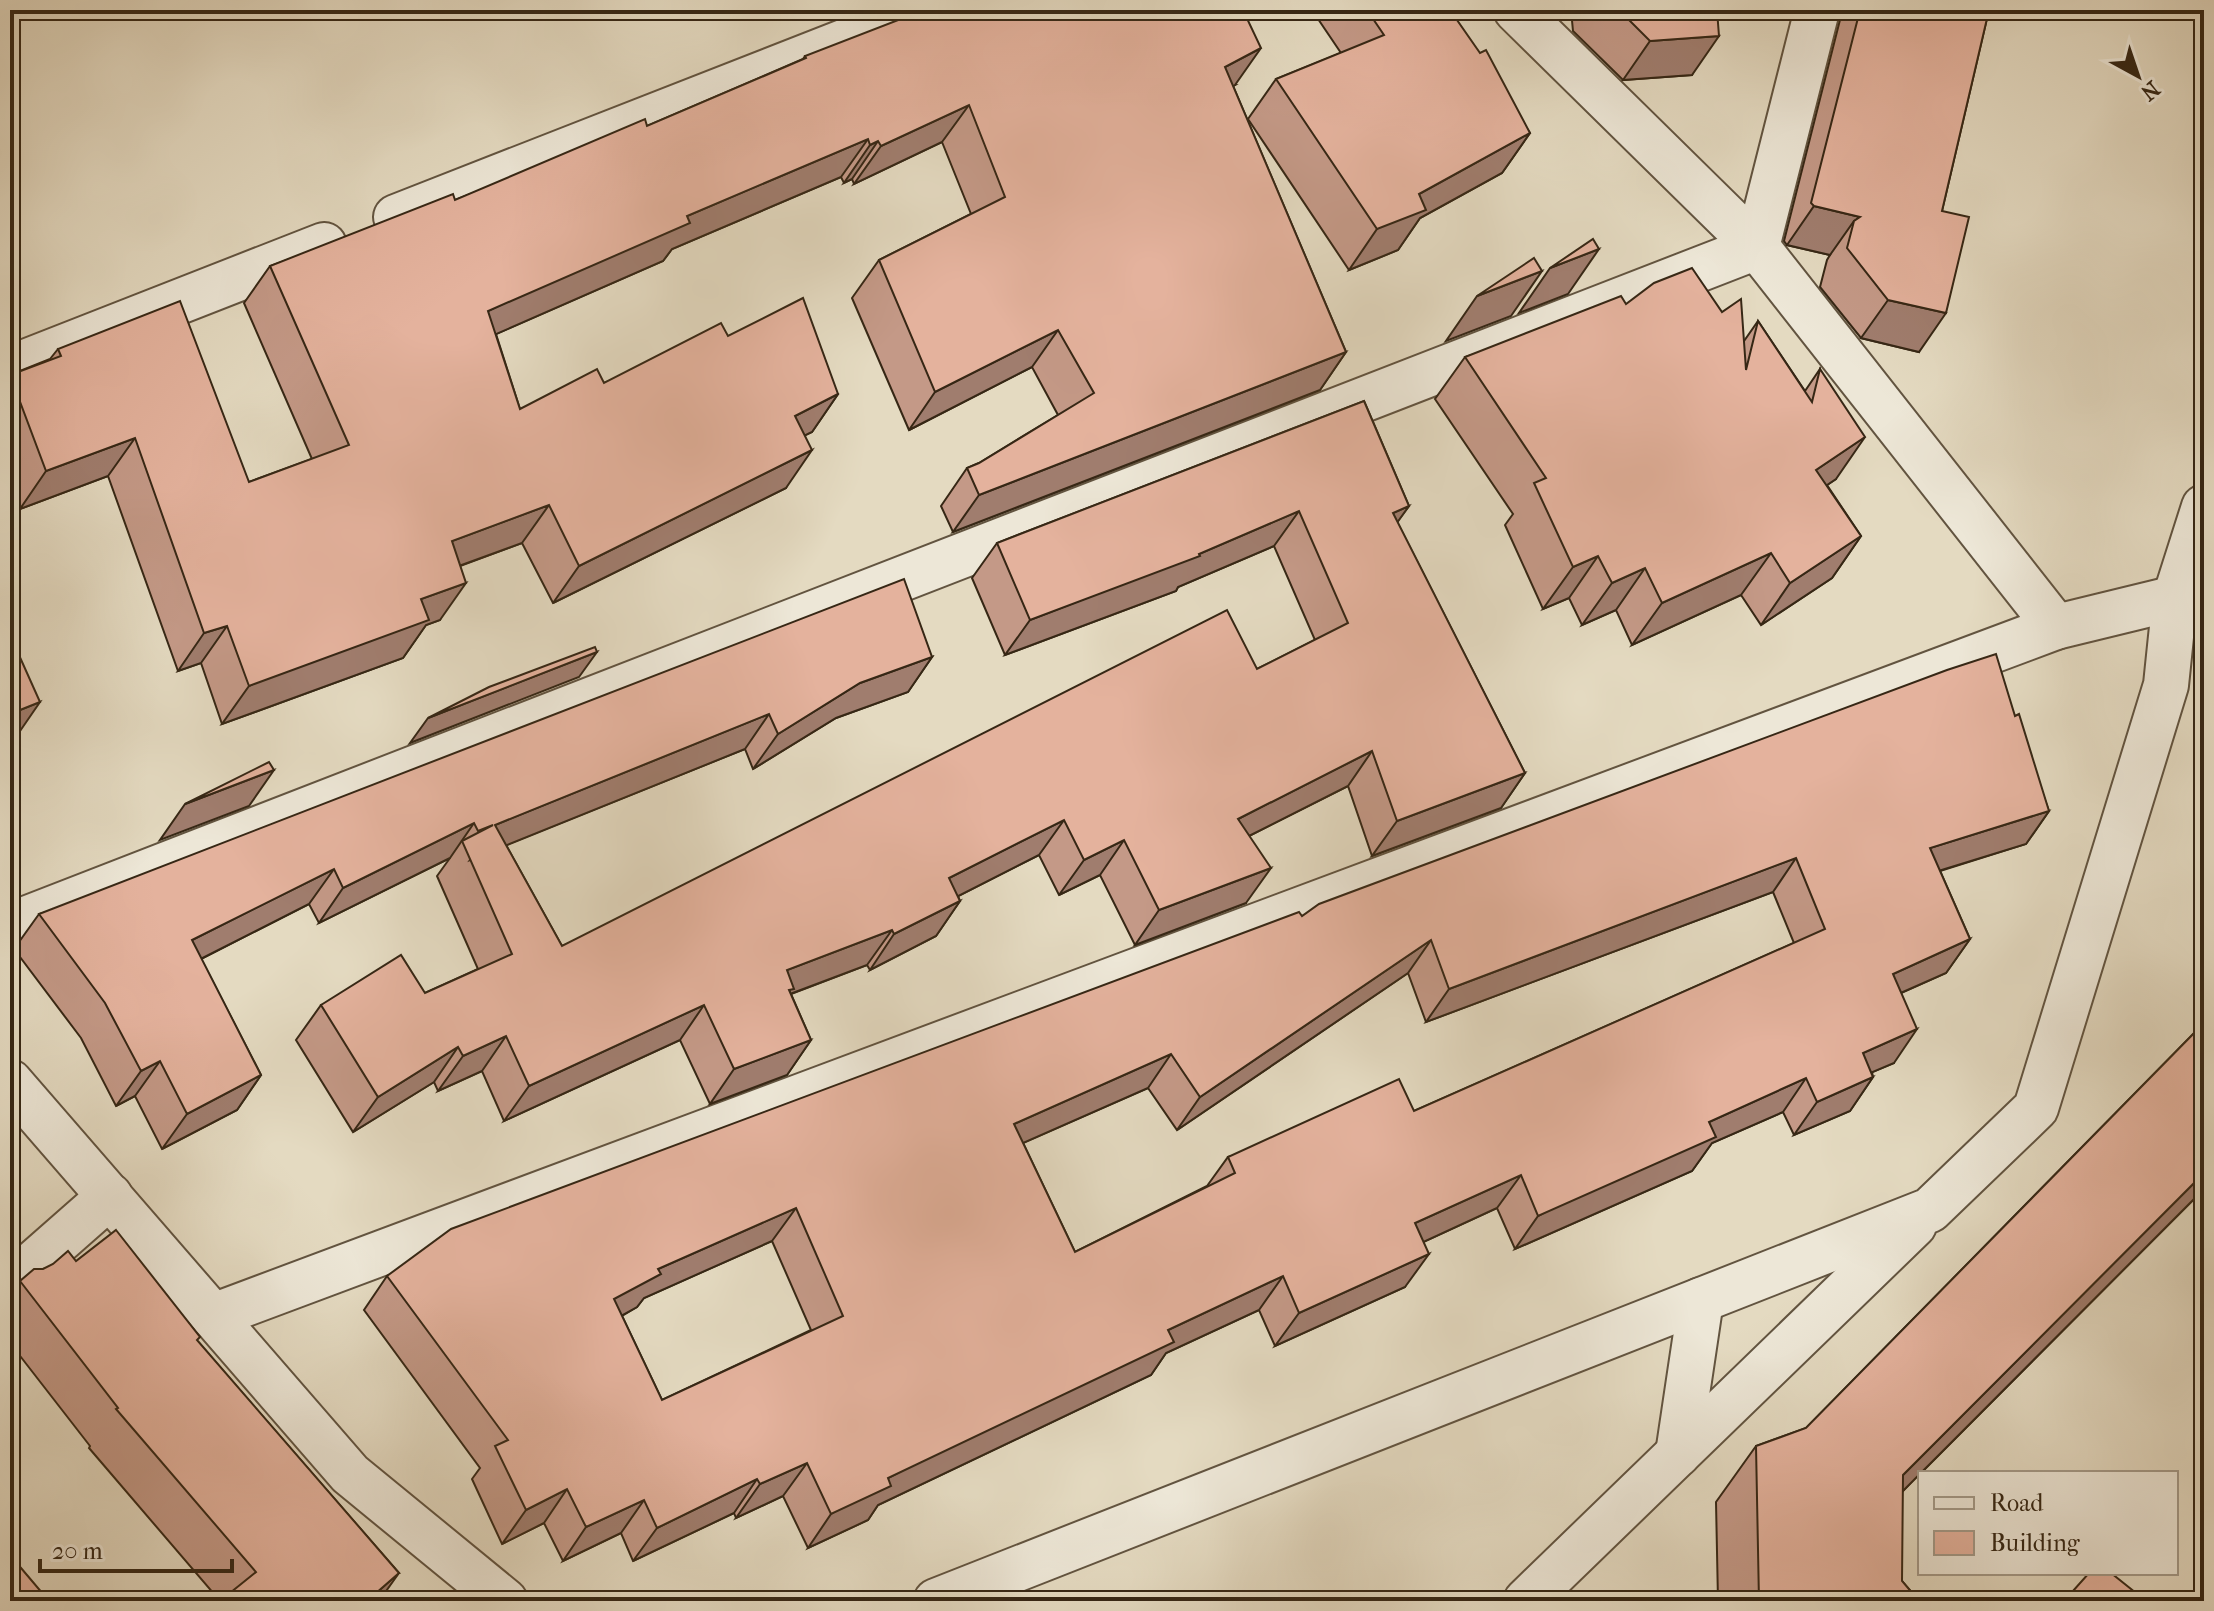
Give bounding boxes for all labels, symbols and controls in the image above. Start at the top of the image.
north arrow [2098,36,2178,116]
text: N [2135,75,2165,106]
legend [1918,1471,2178,1575]
text: Road [1990,1489,2044,1517]
scale bar [40,1523,232,1573]
text: Building [1990,1529,2081,1557]
text: 20 m [52,1537,103,1565]

